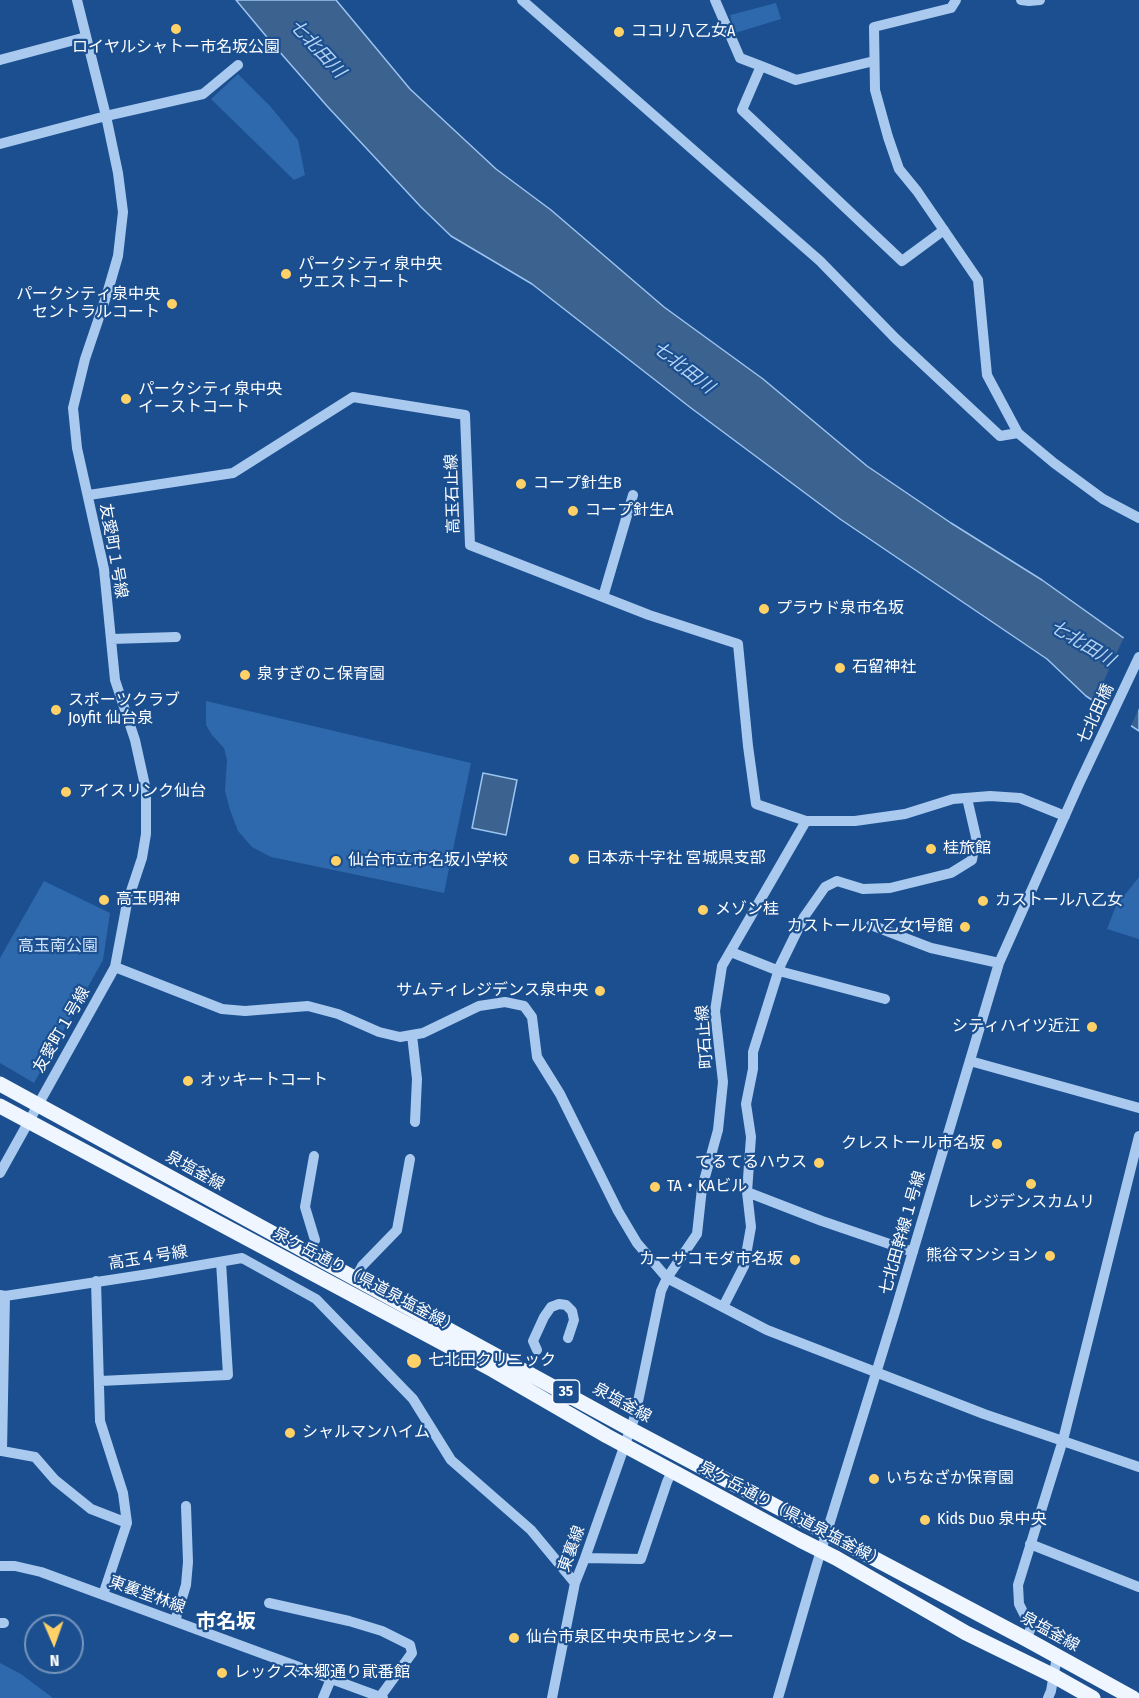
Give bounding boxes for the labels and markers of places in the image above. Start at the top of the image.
marker: ロイヤルシャトー市名坂公園 [169,22,183,36]
place label: ココリ八乙女A [631,22,735,42]
marker: ココリ八乙女A [612,25,626,39]
place label: ロイヤルシャトー市名坂公園 [72,38,280,58]
place label: パークシティ泉中央 ウエストコート [298,255,442,293]
marker: パークシティ泉中央 ウエストコート [279,267,293,281]
place label: パークシティ泉中央 セントラルコート [16,285,160,323]
marker: パークシティ泉中央 セントラルコート [165,297,179,311]
place label: パークシティ泉中央 イーストコート [138,380,282,418]
marker: パークシティ泉中央 イーストコート [119,392,133,406]
place label: コープ針生B [533,474,622,494]
marker: コープ針生B [514,477,528,491]
place label: コープ針生A [585,501,673,521]
marker: コープ針生A [566,504,580,518]
place label: プラウド泉市名坂 [776,599,904,619]
marker: プラウド泉市名坂 [757,602,771,616]
place label: 石留神社 [852,658,916,678]
marker: 石留神社 [833,661,847,675]
place label: 泉すぎのこ保育園 [257,665,385,685]
marker: 泉すぎのこ保育園 [238,668,252,682]
place label: スポーツクラブ Joyfit 仙台泉 [68,691,180,729]
marker: スポーツクラブ Joyfit 仙台泉 [49,703,63,717]
place label: アイスリンク仙台 [78,782,206,802]
marker: アイスリンク仙台 [59,785,73,799]
place label: 桂旅館 [943,839,991,859]
marker: 桂旅館 [924,842,938,856]
place label: 日本赤十字社 宮城県支部 [586,849,766,869]
place label: 仙台市立市名坂小学校 [348,851,508,871]
marker: 日本赤十字社 宮城県支部 [567,852,581,866]
marker: 仙台市立市名坂小学校 [329,854,343,868]
place label: 高玉明神 [116,890,180,910]
place label: カストール八乙女 [995,891,1123,911]
marker: 高玉明神 [97,893,111,907]
marker: カストール八乙女 [976,894,990,908]
place label: メゾン桂 [715,900,779,920]
marker: メゾン桂 [696,903,710,917]
place label: カストール八乙女1号館 [787,917,953,937]
marker: カストール八乙女1号館 [958,920,972,934]
place label: サムティレジデンス泉中央 [396,981,588,1001]
marker: サムティレジデンス泉中央 [593,984,607,998]
place label: シティハイツ近江 [952,1017,1080,1037]
marker: シティハイツ近江 [1085,1020,1099,1034]
place label: オッキートコート [200,1071,328,1091]
marker: オッキートコート [181,1074,195,1088]
place label: クレストール市名坂 [841,1134,985,1154]
marker: クレストール市名坂 [990,1137,1004,1151]
place label: てるてるハウス [695,1153,807,1173]
marker: てるてるハウス [812,1156,826,1170]
place label: TA・KAビル [667,1177,747,1197]
marker: レジデンスカムリ [1024,1177,1038,1191]
marker: TA・KAビル [648,1180,662,1194]
place label: レジデンスカムリ [967,1193,1095,1213]
place label: 熊谷マンション [926,1246,1038,1266]
marker: 熊谷マンション [1043,1249,1057,1263]
place label: カーサコモダ市名坂 [639,1250,783,1270]
marker: カーサコモダ市名坂 [788,1253,802,1267]
place label: 七北田クリニック [428,1351,556,1371]
marker: 七北田クリニック [405,1352,423,1370]
place label: シャルマンハイム [302,1423,430,1443]
marker: シャルマンハイム [283,1426,297,1440]
place label: いちなざか保育園 [886,1469,1014,1489]
marker: いちなざか保育園 [867,1472,881,1486]
place label: Kids Duo 泉中央 [937,1510,1047,1530]
marker: Kids Duo 泉中央 [918,1513,932,1527]
place label: 仙台市泉区中央市民センター [526,1628,734,1648]
marker: 仙台市泉区中央市民センター [507,1631,521,1645]
place label: レックス本郷通り貮番館 [234,1663,410,1683]
marker: レックス本郷通り貮番館 [215,1666,229,1680]

